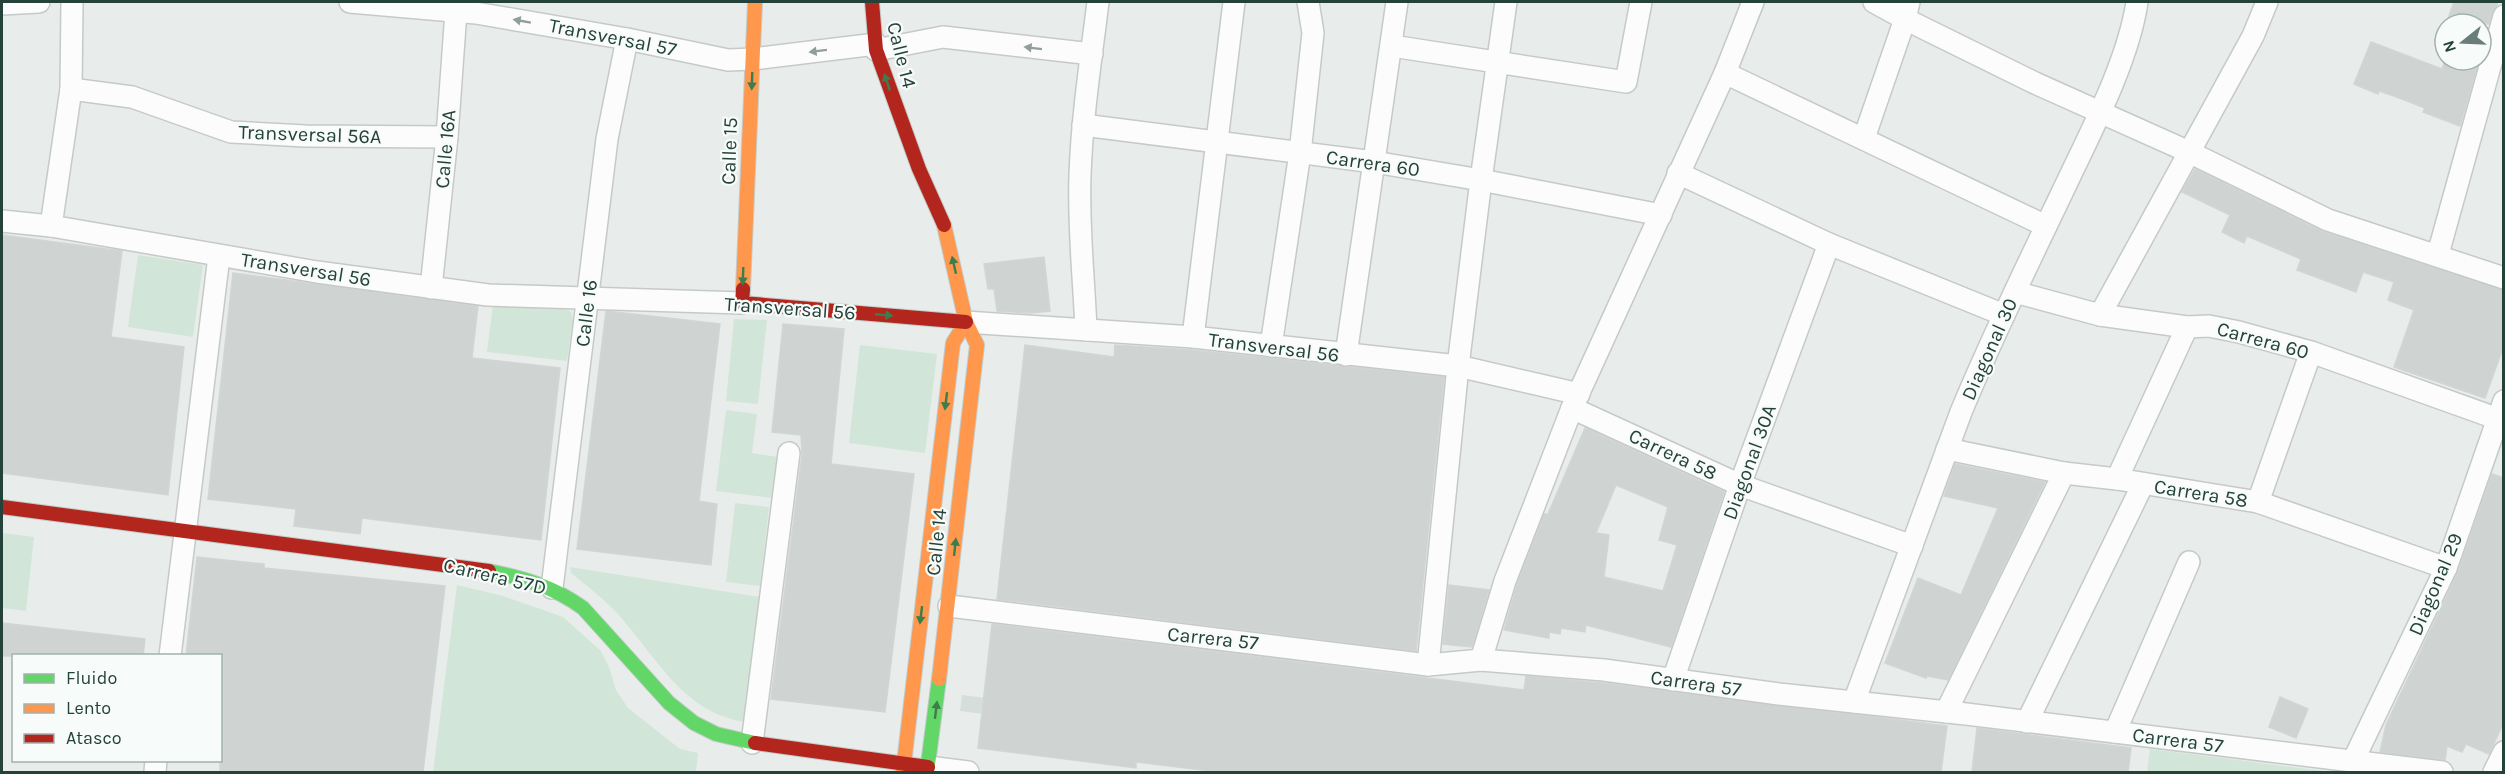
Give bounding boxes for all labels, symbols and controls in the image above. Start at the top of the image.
north arrow [2433,12,2493,72]
street label: Transversal 57 [547,14,679,61]
one-way arrow [512,16,531,25]
street label: Calle 14 [882,20,921,91]
text: N [2438,38,2460,55]
one-way arrow [1024,43,1043,52]
one-way arrow [808,46,827,56]
one-way arrow [747,71,756,90]
one-way arrow [882,73,892,91]
street label: Calle 16A [431,109,460,189]
street label: Calle 15 [717,117,742,185]
street label: Transversal 56A [238,121,382,148]
street label: Carrera 60 [1325,146,1421,181]
street label: Transversal 56 [239,248,373,291]
one-way arrow [948,256,958,274]
one-way arrow [739,266,748,285]
street label: Calle 16 [571,278,602,348]
street label: Transversal 56 [724,292,856,325]
street label: Diagonal 30 [1957,295,2022,404]
one-way arrow [875,310,894,320]
street label: Carrera 60 [2214,317,2311,364]
street label: Transversal 56 [1207,328,1341,367]
one-way arrow [941,391,951,410]
street label: Diagonal 30A [1718,401,1781,523]
street label: Carrera 58 [1625,424,1721,485]
street label: Carrera 58 [2152,475,2249,512]
street label: Calle 14 [922,507,951,577]
street label: Diagonal 29 [2404,530,2467,639]
one-way arrow [951,538,960,557]
street label: Carrera 57D [441,553,549,599]
one-way arrow [917,606,926,625]
street label: Carrera 57 [1166,622,1260,655]
legend [12,654,222,762]
street label: Carrera 57 [1649,666,1744,701]
text: Fluido [66,667,117,689]
text: Lento [66,697,111,719]
one-way arrow [931,700,940,719]
street label: Carrera 57 [2131,723,2225,758]
text: Atasco [66,727,122,749]

